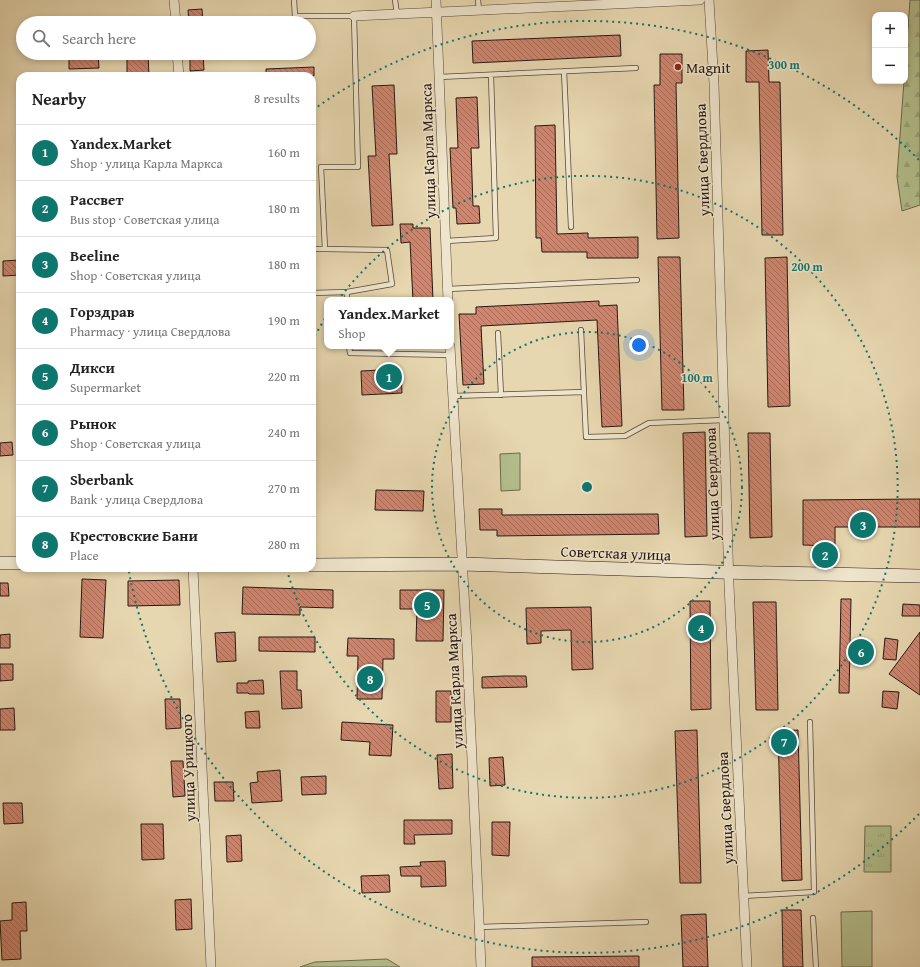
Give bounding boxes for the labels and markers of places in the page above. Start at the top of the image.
place label: Magnit [686,57,731,78]
marker: Magnit [673,62,683,72]
pin: 1 [376,362,402,392]
centre of rings [580,480,594,494]
pin: 3 [850,510,876,540]
pin: 2 [812,540,838,570]
pin: 5 [414,590,440,620]
pin: 4 [688,613,714,643]
pin: 6 [848,637,874,667]
pin: 8 [357,664,383,694]
pin: 7 [771,727,797,757]

